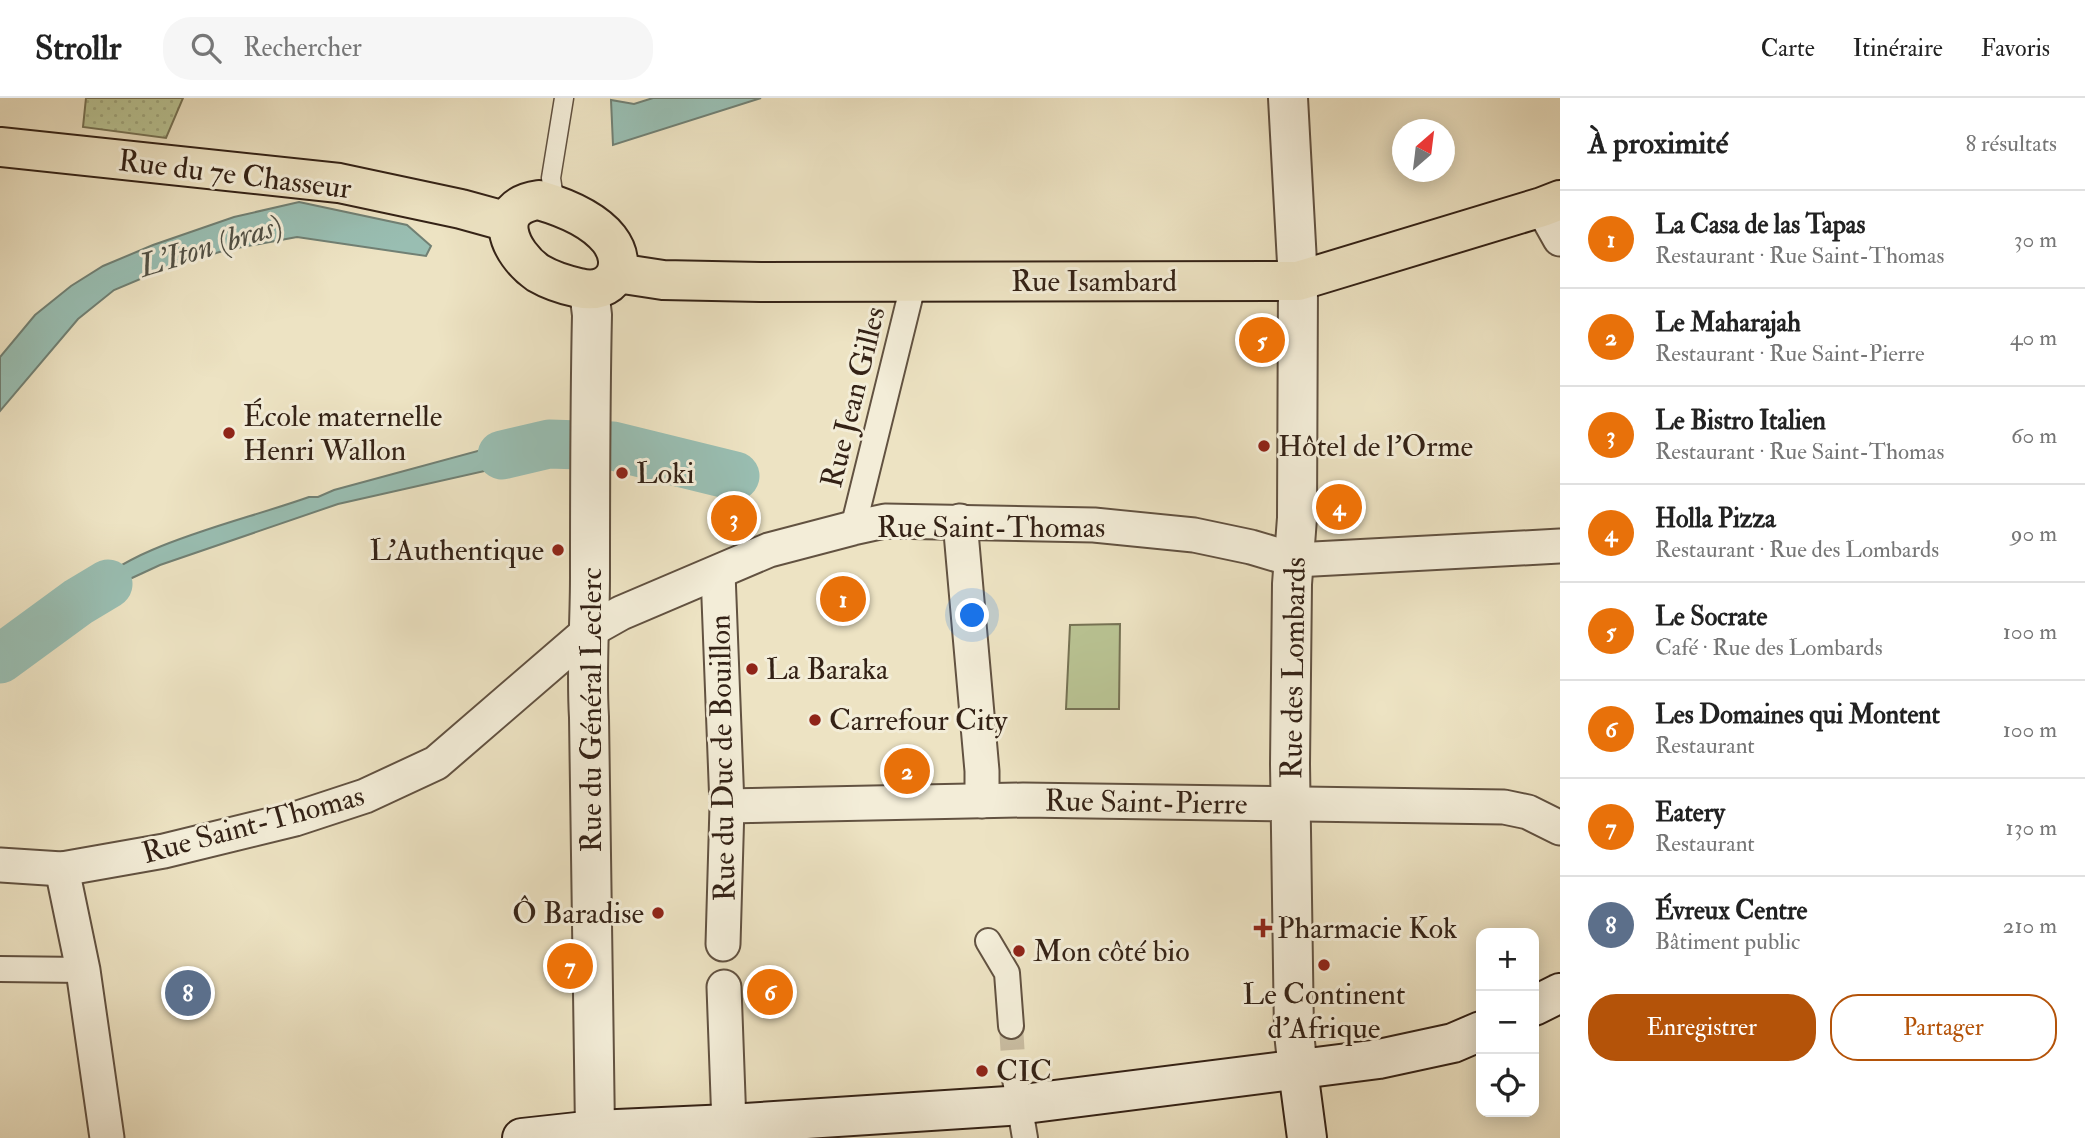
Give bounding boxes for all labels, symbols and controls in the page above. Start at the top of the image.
search box [163,17,653,80]
text: Strollr [35,28,121,69]
icon: search [187,29,225,67]
text: Rechercher [243,32,362,64]
text: Carte [1761,33,1815,64]
text: Itinéraire [1853,33,1943,64]
text: Favoris [1981,33,2050,64]
north arrow [1392,119,1455,182]
text: À proximité [1588,125,1728,162]
text: 8 résultats [1965,129,2057,158]
street label: Rue du 7e Chasseur [116,142,354,207]
water label: L'Iton (bras) [132,205,286,287]
text: La Casa de las Tapas [1655,209,1865,241]
text: 1 [1607,225,1615,254]
text: 30 m [2014,225,2057,254]
text: Restaurant · Rue Saint-Thomas [1655,241,1944,270]
street label: Rue Isambard [1011,263,1177,300]
street label: Rue Jean Gilles [813,303,894,491]
text: Le Maharajah [1655,307,1801,339]
pin: 5 [1239,314,1285,366]
text: 2 [1605,323,1617,352]
text: 40 m [2010,323,2057,352]
text: Restaurant · Rue Saint-Pierre [1655,339,1925,368]
place label: École maternelle Henri Wallon [243,397,442,469]
text: Le Bistro Italien [1655,405,1826,437]
text: 3 [1607,421,1615,450]
text: 60 m [2011,421,2057,450]
marker: École maternelle Henri Wallon [221,425,237,441]
place label: Hôtel de l'Orme [1278,428,1473,465]
text: Restaurant · Rue Saint-Thomas [1655,437,1944,466]
marker: Hôtel de l'Orme [1256,438,1272,454]
place label: Loki [636,455,695,492]
marker: Loki [614,465,630,481]
pin: 4 [1316,481,1362,533]
pin: 3 [711,492,757,544]
text: Holla Pizza [1655,503,1776,535]
street label: Rue Saint-Thomas [877,509,1105,546]
text: 4 [1605,519,1617,548]
text: 90 m [2011,519,2057,548]
place label: L'Authentique [369,532,544,569]
text: Restaurant · Rue des Lombards [1655,535,1939,564]
marker: L'Authentique [550,542,566,558]
street label: Rue des Lombards [1273,557,1314,779]
street label: Rue du Général Leclerc [573,567,610,853]
pin: 1 [820,573,866,625]
your location [955,598,989,632]
text: Le Socrate [1655,601,1767,633]
street label: Rue du Duc de Bouillon [701,614,744,902]
text: 5 [1606,617,1616,646]
text: 100 m [2003,617,2057,646]
text: Café · Rue des Lombards [1655,633,1883,662]
place label: La Baraka [766,651,889,688]
marker: La Baraka [744,661,760,677]
text: Les Domaines qui Montent [1655,699,1940,731]
place label: Carrefour City [829,702,1008,739]
marker: Carrefour City [807,712,823,728]
text: 6 [1605,715,1617,744]
text: 100 m [2003,715,2057,744]
text: Restaurant [1655,731,1755,760]
pin: 2 [884,745,930,797]
street label: Rue Saint-Thomas [138,777,368,872]
street label: Rue Saint-Pierre [1044,782,1248,823]
text: Eatery [1655,797,1725,829]
text: 7 [1606,813,1616,842]
text: 130 m [2005,813,2057,842]
text: Restaurant [1655,829,1755,858]
place label: Ô Baradise [512,895,644,932]
text: Évreux Centre [1655,895,1807,927]
marker: Ô Baradise [650,905,666,921]
place label: Pharmacie Kok [1277,910,1457,947]
text: 8 [1606,911,1616,940]
text: 210 m [2003,911,2057,940]
marker: Pharmacie Kok [1255,920,1271,936]
text: Bâtiment public [1655,927,1800,956]
map controls [1476,928,1539,1117]
button: + [1476,928,1539,991]
place label: Mon côté bio [1033,933,1190,970]
pin: 7 [547,940,593,992]
marker: Mon côté bio [1011,943,1027,959]
marker: Le Continent d’Afrique [1316,957,1332,973]
pin: 6 [747,966,793,1018]
pin: 8 [165,967,211,1019]
place label: Le Continent d’Afrique [1242,976,1406,1047]
button: − [1476,991,1539,1054]
button: Enregistrer [1588,994,1816,1061]
button: Partager [1830,994,2057,1061]
place label: CIC [996,1053,1052,1090]
button: locate [1476,1054,1539,1117]
marker: CIC [974,1063,990,1079]

